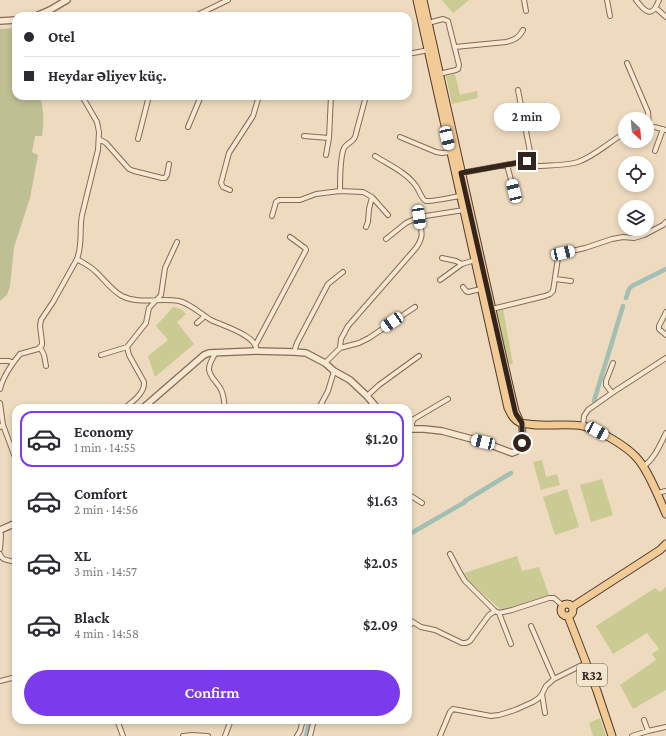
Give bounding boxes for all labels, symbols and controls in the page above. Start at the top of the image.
text: Otel [48,29,75,45]
text: Heydar Əliyev küç. [48,68,167,84]
callout: 2 min [494,103,560,131]
text: 2 min [512,109,542,124]
north arrow [618,112,654,148]
map controls [618,112,654,236]
car [438,125,456,151]
route end [518,152,536,170]
button: locate [618,156,654,192]
car [505,178,523,204]
button: layers [618,200,654,236]
car [411,204,427,230]
car [550,244,576,262]
car [379,310,405,334]
car [584,420,610,442]
icon: car [26,421,62,457]
text: Economy [74,424,133,440]
text: $1.20 [365,431,398,447]
car [470,433,496,451]
route start [513,434,531,452]
text: 1 min · 14:55 [74,440,136,455]
icon: car [26,483,62,519]
text: Comfort [74,486,128,502]
text: $1.63 [367,493,398,509]
text: 2 min · 14:56 [74,502,138,517]
icon: car [26,545,62,581]
text: XL [74,548,91,564]
text: $2.05 [364,555,398,571]
text: 3 min · 14:57 [74,564,137,579]
icon: car [26,607,62,643]
text: Black [74,610,109,626]
text: $2.09 [363,617,398,633]
text: 4 min · 14:58 [74,626,139,641]
road number: R32 [577,664,607,686]
button: Confirm [24,670,400,716]

